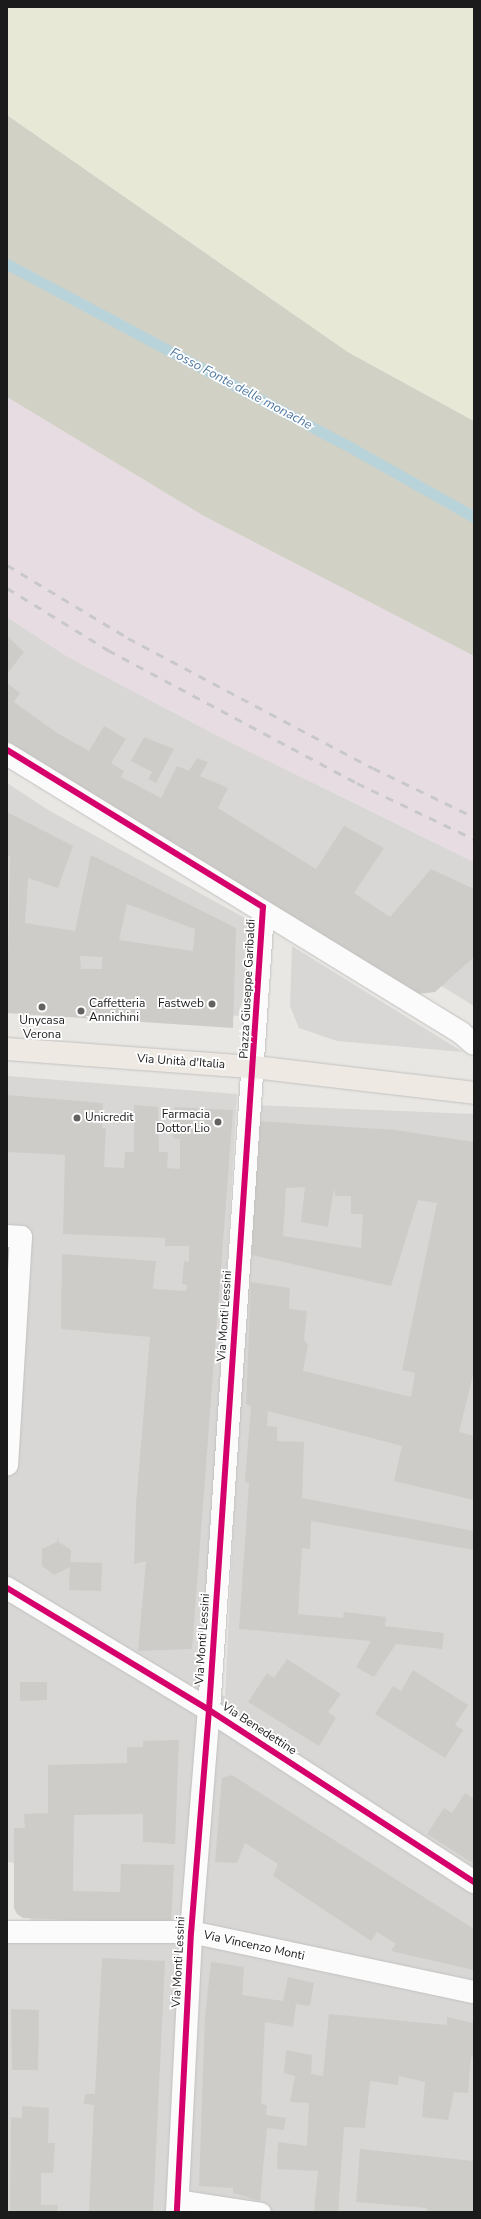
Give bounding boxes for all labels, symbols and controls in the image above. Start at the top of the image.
water label: Fosso Fonte delle monache [167,345,315,433]
street label: Piazza Giuseppe Garibaldi [237,919,259,1059]
place label: Caffetteria Annichini [89,997,145,1025]
place label: Fastweb [158,997,204,1011]
marker: Fastweb [207,999,217,1009]
marker: Unycasa Verona [37,1002,47,1012]
marker: Caffetteria Annichini [76,1006,86,1016]
place label: Unycasa Verona [19,1014,65,1042]
street label: Via Unità d'Italia [136,1052,226,1072]
place label: Farmacia Dottor Lio [156,1108,210,1136]
place label: Unicredit [85,1111,133,1125]
marker: Unicredit [72,1113,82,1123]
marker: Farmacia Dottor Lio [213,1117,223,1127]
street label: Via Monti Lessini [215,1270,235,1362]
street label: Via Monti Lessini [193,1593,213,1685]
street label: Via Benedettine [219,1700,299,1758]
street label: Via Monti Lessini [169,1916,189,2008]
street label: Via Vincenzo Monti [202,1928,306,1964]

